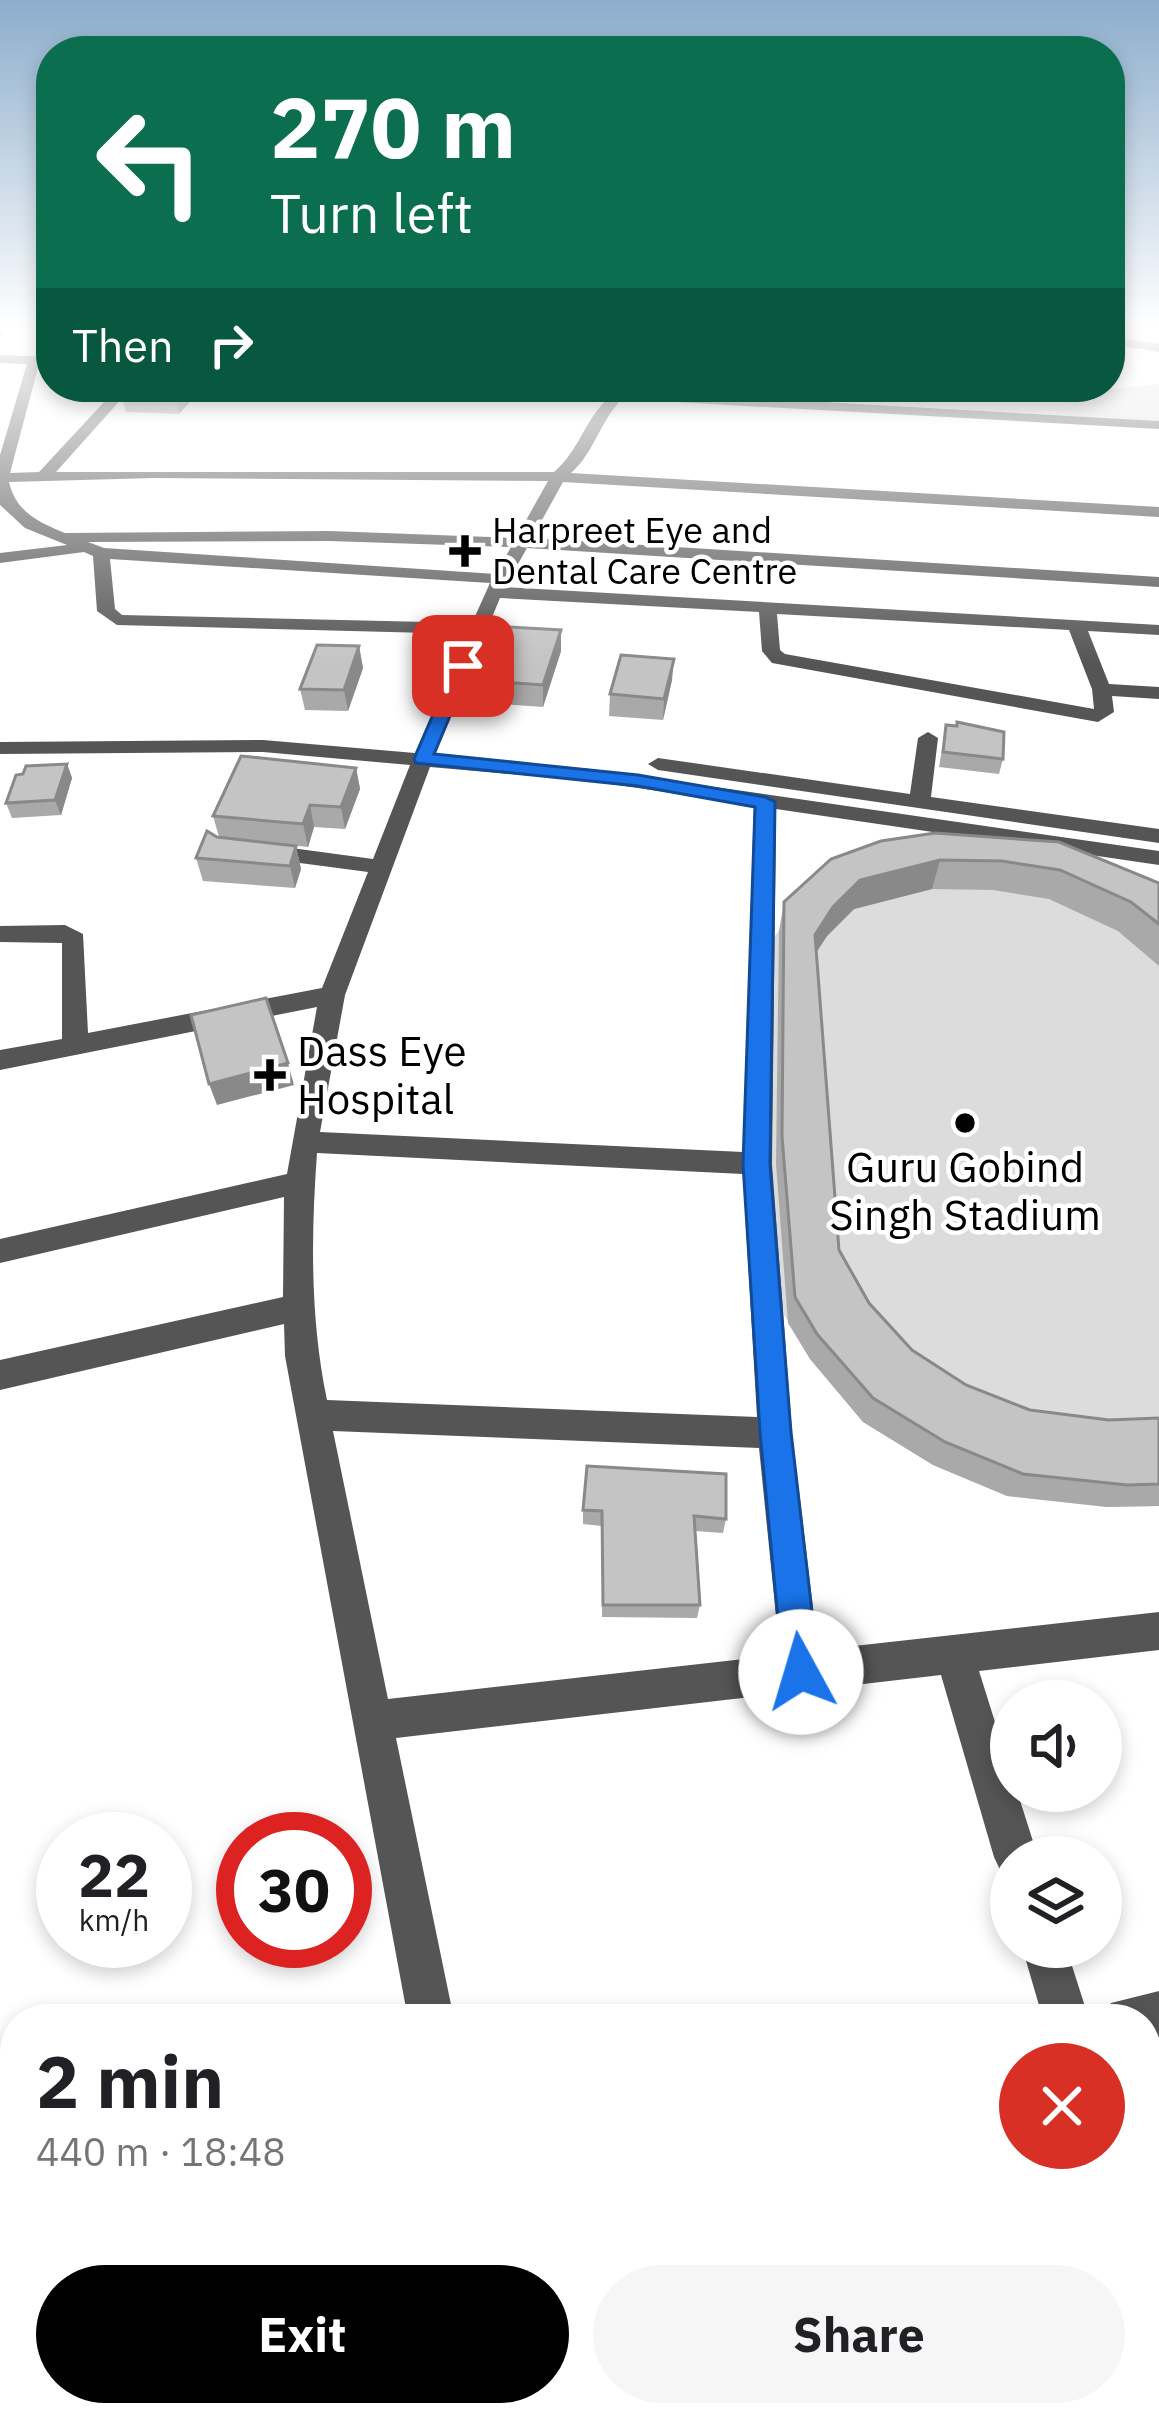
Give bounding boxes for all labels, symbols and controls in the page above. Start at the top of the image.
text: 270 m [270,72,516,181]
icon: left [72,84,228,240]
text: Turn left [270,178,473,248]
icon: right [198,312,264,378]
text: Then [72,316,174,374]
place label: Harpreet Eye and Dental Care Centre [492,506,797,594]
marker: Harpreet Eye and Dental Care Centre [449,535,481,567]
pin [412,615,514,717]
icon: arrive [430,633,496,699]
place label: Dass Eye Hospital [297,1023,466,1126]
marker: Dass Eye Hospital [254,1059,286,1091]
marker: Guru Gobind Singh Stadium [952,1110,978,1136]
place label: Guru Gobind Singh Stadium [829,1139,1101,1242]
position arrow [738,1609,864,1735]
map controls [990,1680,1122,1968]
button: sound [990,1680,1122,1812]
speed limit sign: 30 [216,1812,372,1968]
text: 22 [78,1835,150,1914]
button: layers [990,1836,1122,1968]
text: km/h [79,1900,149,1939]
text: 2 min [36,2034,224,2128]
button: close [999,2043,1125,2169]
text: 440 m · 18:48 [36,2126,286,2177]
button: Exit [36,2265,569,2403]
button: Share [593,2265,1125,2403]

